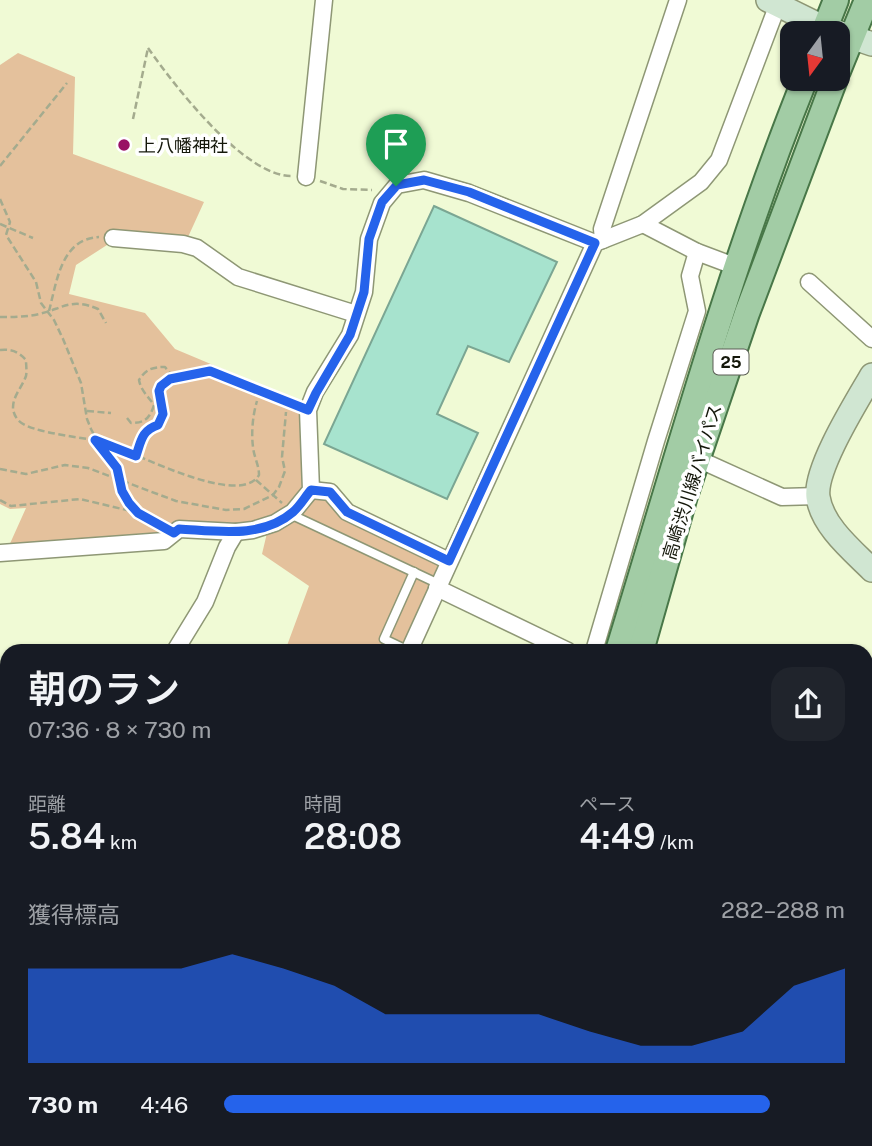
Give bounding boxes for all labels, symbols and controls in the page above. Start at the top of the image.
north arrow [780,21,850,91]
map controls [780,21,850,91]
pin [366,114,426,186]
icon: arrive [377,125,415,163]
place label: 上八幡神社 [138,135,228,156]
marker: 上八幡神社 [116,137,132,153]
road number: 25 [714,350,748,374]
street label: 高崎渋川線バイパス [658,402,726,562]
text: 朝のラン [28,667,180,712]
button: share [771,667,845,741]
text: 07:36 · 8 × 730 m [28,716,211,743]
text: 距離 [28,793,66,815]
text: 時間 [304,793,342,815]
text: ペース [579,793,635,815]
text: 5.84 [28,816,105,857]
text: 28:08 [304,816,402,857]
text: 4:49 [579,816,655,857]
text: km [105,831,137,853]
text: /km [655,831,694,853]
text: 282–288 m [721,896,845,923]
text: 獲得標高 [28,901,120,928]
text: 730 m [28,1091,98,1118]
text: 4:46 [140,1091,188,1118]

